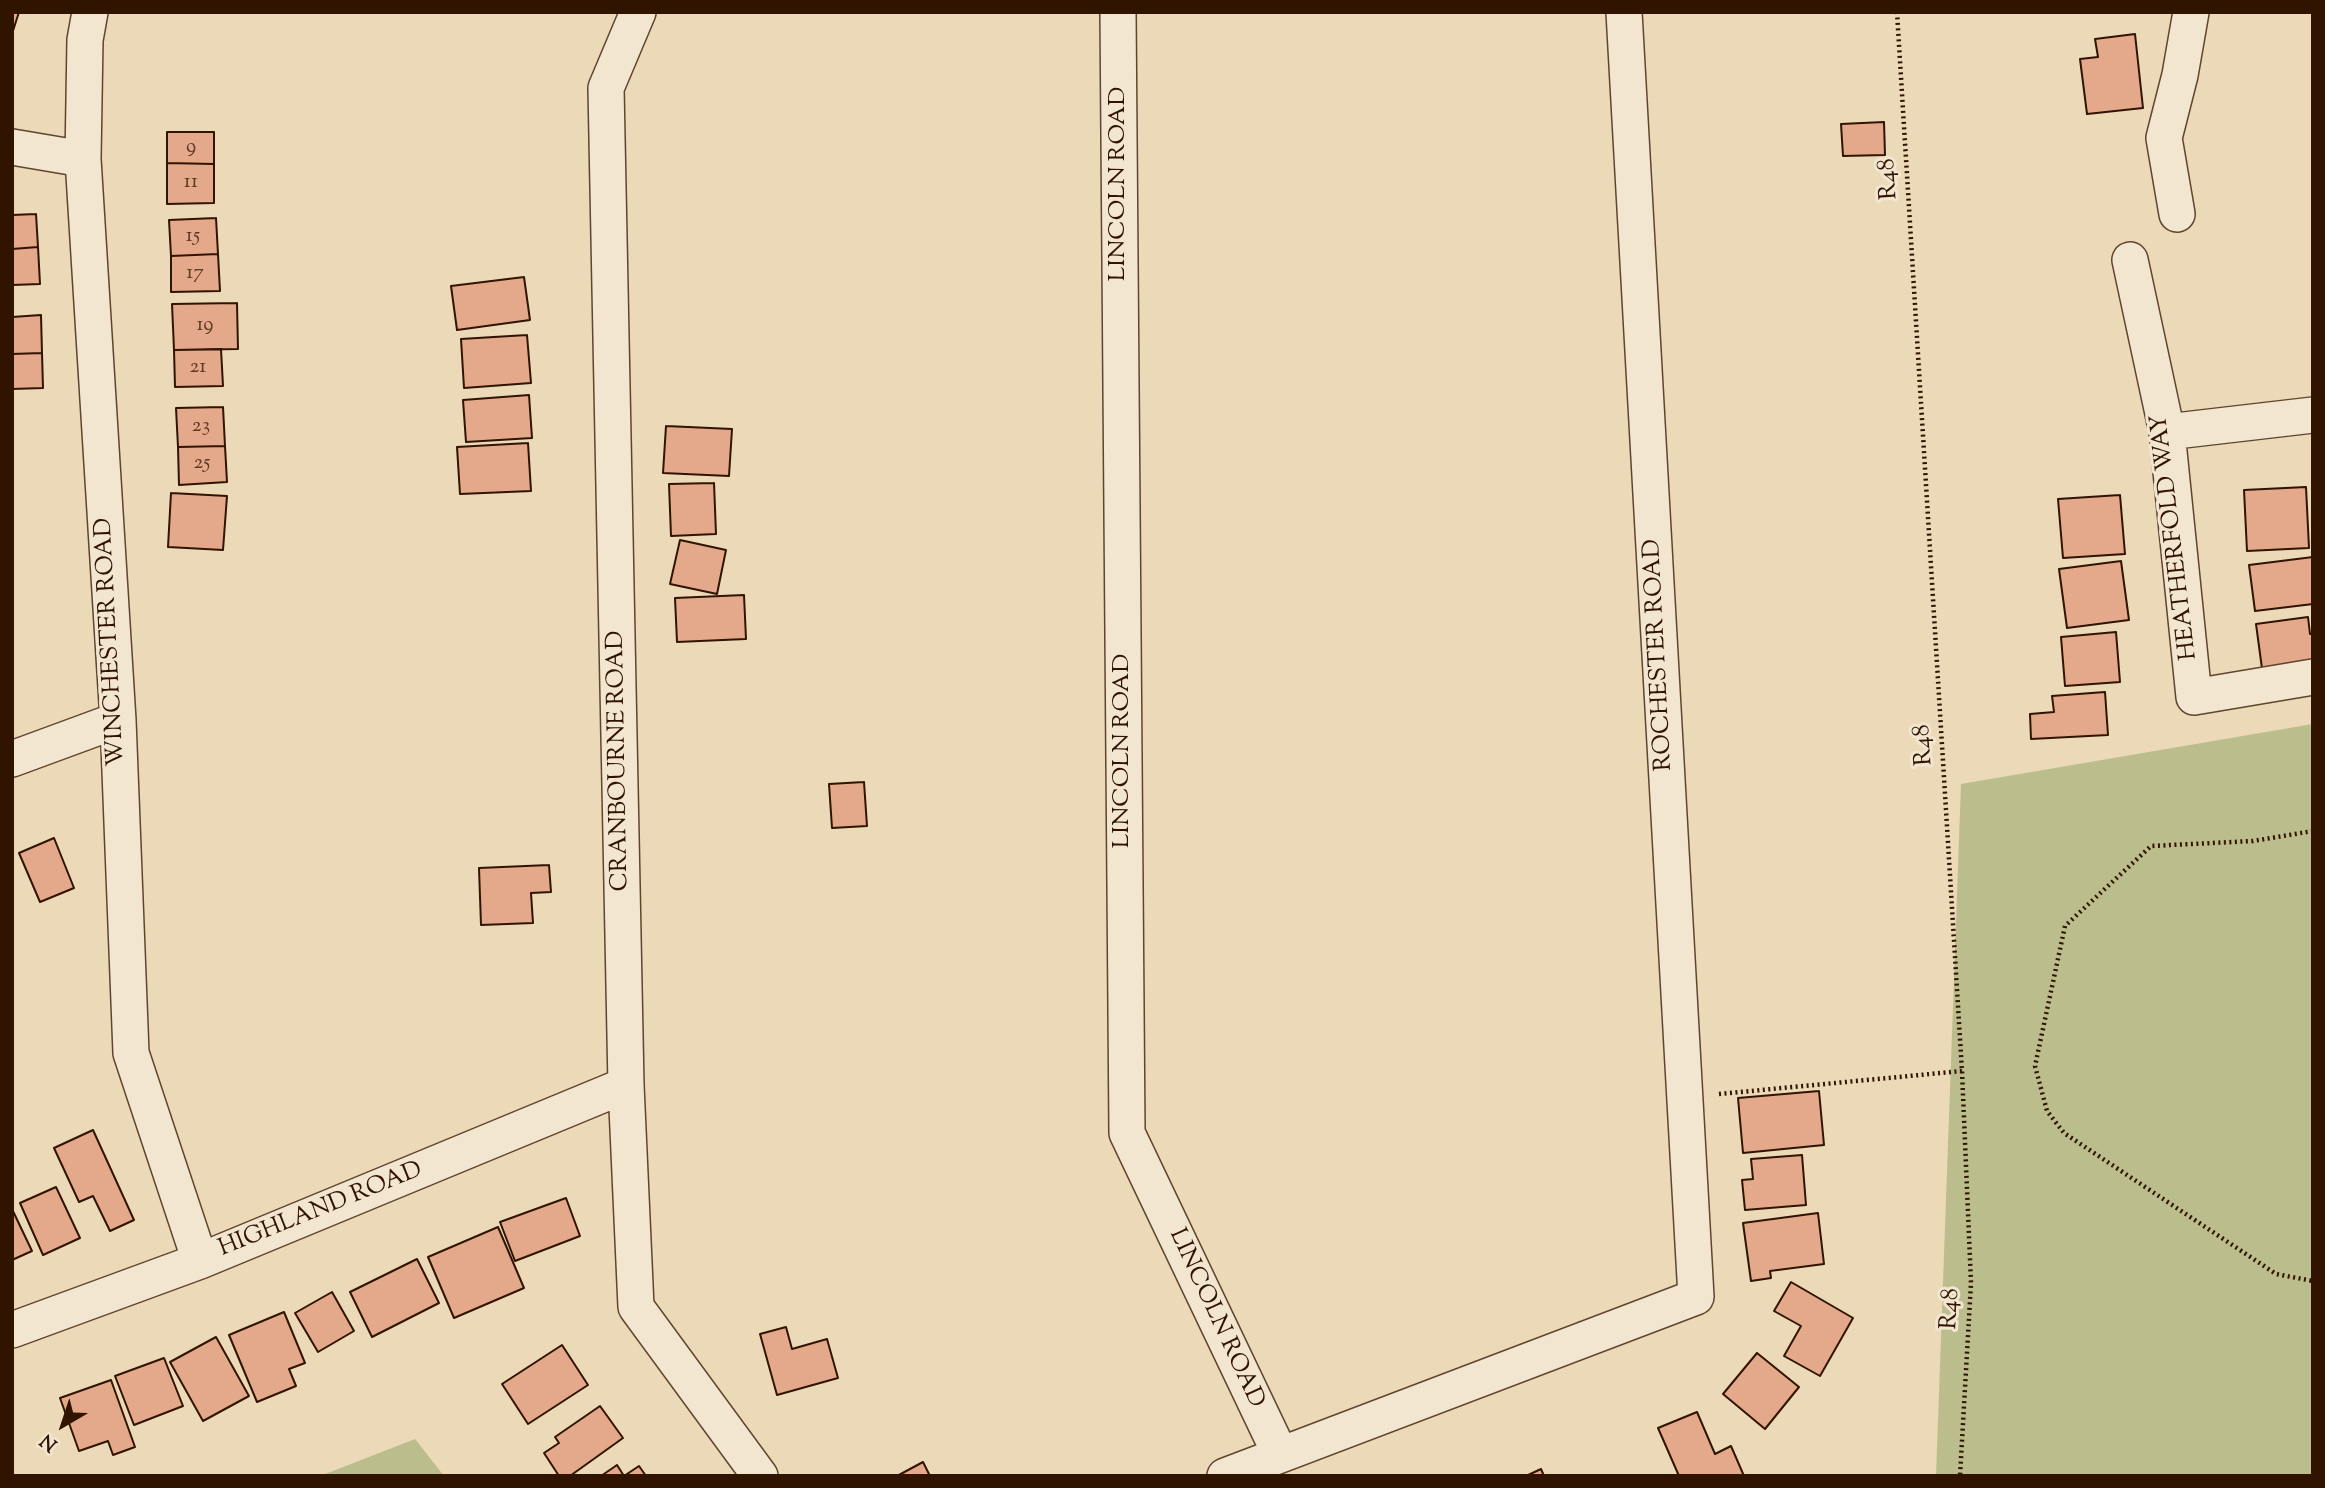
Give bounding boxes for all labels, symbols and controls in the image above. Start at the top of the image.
street label: LINCOLN ROAD [1106,87,1134,281]
house number: 9 [186,135,196,161]
street label: R48 [1874,157,1906,201]
house number: 11 [184,170,198,196]
house number: 15 [186,224,200,250]
house number: 17 [186,261,204,287]
house number: 19 [196,313,214,339]
house number: 21 [190,355,206,381]
street label: HEATHERFOLD WAY [2147,413,2205,661]
house number: 23 [192,414,210,440]
house number: 25 [193,451,211,477]
street label: WINCHESTER ROAD [91,517,133,767]
street label: ROCHESTER ROAD [1640,538,1680,772]
street label: CRANBOURNE ROAD [603,630,637,892]
street label: LINCOLN ROAD [1110,654,1138,848]
street label: R48 [1909,723,1941,767]
street label: HIGHLAND ROAD [215,1157,427,1265]
street label: LINCOLN ROAD [1161,1225,1269,1413]
street label: R48 [1937,1288,1967,1330]
north arrow [28,1390,98,1460]
text: N [35,1426,64,1457]

